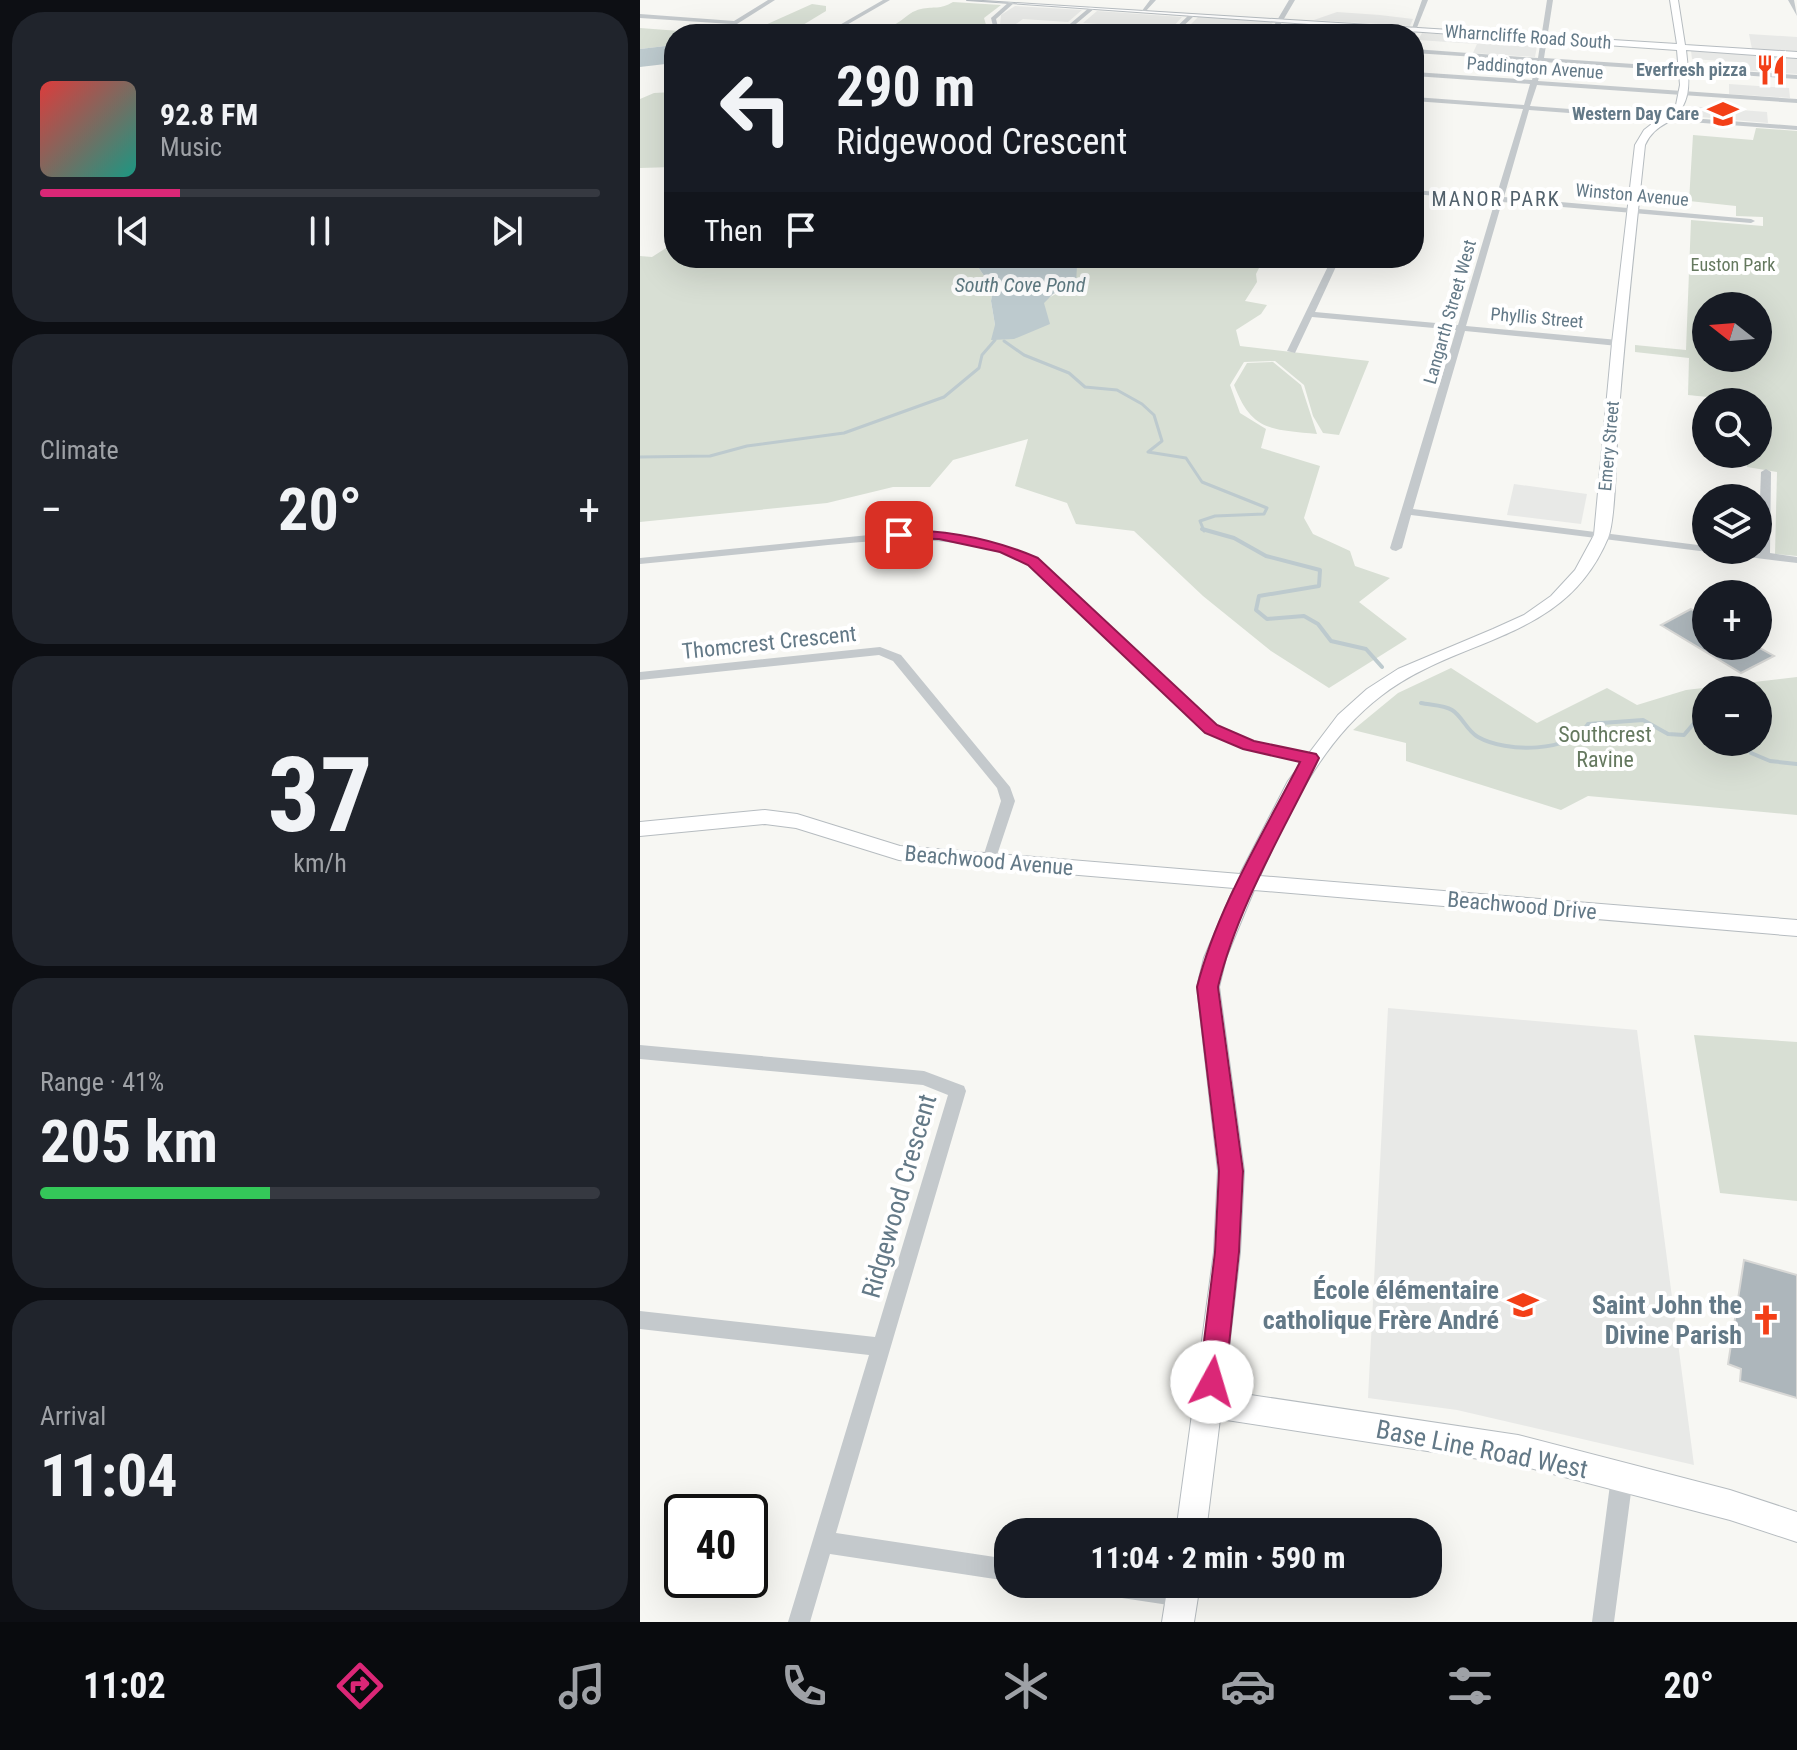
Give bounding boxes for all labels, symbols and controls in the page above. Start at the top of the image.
street label: Wharncliffe Road South [1444,20,1612,53]
street label: Paddington Avenue [1466,52,1604,83]
restaurant icon: Everfresh pizza [1754,53,1788,87]
text: 290 m [836,54,975,120]
icon: left [704,56,808,160]
place label: Everfresh pizza [1636,59,1747,80]
text: 92.8 FM [160,97,258,132]
school or university icon: Western Day Care [1706,97,1740,131]
place label: Western Day Care [1572,103,1699,124]
text: Ridgewood Crescent [836,121,1127,163]
text: Music [160,132,222,162]
street label: Winston Avenue [1575,179,1690,210]
district label: MANOR PARK [1431,187,1561,211]
icon: arrive [779,208,823,252]
icon: previous [111,209,155,253]
icon: pause [298,209,342,253]
icon: next [485,209,529,253]
text: Then [704,213,763,248]
street label: Langarth Street West [1419,237,1480,386]
park label: Euston Park [1691,254,1775,275]
water label: South Cove Pond [955,273,1086,297]
north arrow [1692,292,1772,372]
map controls [1692,292,1772,756]
street label: Phyllis Street [1490,303,1584,332]
button: search [1692,388,1772,468]
street label: Emery Street [1594,400,1623,492]
text: Climate [40,435,119,465]
text: 20° [278,474,362,545]
text: − [40,484,62,536]
text: + [578,484,600,536]
button: layers [1692,484,1772,564]
pin [865,501,933,569]
icon: arrive [877,513,921,557]
button: + [1692,580,1772,660]
street label: Thomcrest Crescent [681,621,857,664]
button: − [1692,676,1772,756]
park label: Southcrest Ravine [1558,722,1652,772]
text: 37 [267,735,373,856]
street label: Beachwood Avenue [904,841,1074,880]
text: km/h [293,848,347,878]
street label: Beachwood Drive [1446,887,1598,924]
text: Range · 41% [40,1067,164,1097]
street label: Ridgewood Crescent [856,1091,942,1301]
text: 205 km [40,1106,218,1177]
place label: École élémentaire catholique Frère André [1263,1275,1499,1335]
school or university icon: École élémentaire catholique Frère André [1506,1288,1540,1322]
place label: Saint John the Divine Parish [1592,1290,1742,1350]
church icon: Saint John the Divine Parish [1749,1303,1783,1337]
position arrow [1170,1340,1254,1424]
text: Arrival [40,1401,106,1431]
street label: Base Line Road West [1374,1414,1590,1484]
text: 11:04 [40,1440,178,1511]
speed limit sign: 40 [664,1494,768,1598]
text: 11:04 · 2 min · 590 m [1091,1540,1345,1575]
icon: directions [332,1658,388,1714]
icon: music [554,1658,610,1714]
icon: phone [776,1658,832,1714]
icon: climate [998,1658,1054,1714]
icon: car [1220,1658,1276,1714]
icon: filters [1442,1658,1498,1714]
text: 11:02 [83,1665,166,1707]
text: 20° [1664,1665,1714,1707]

